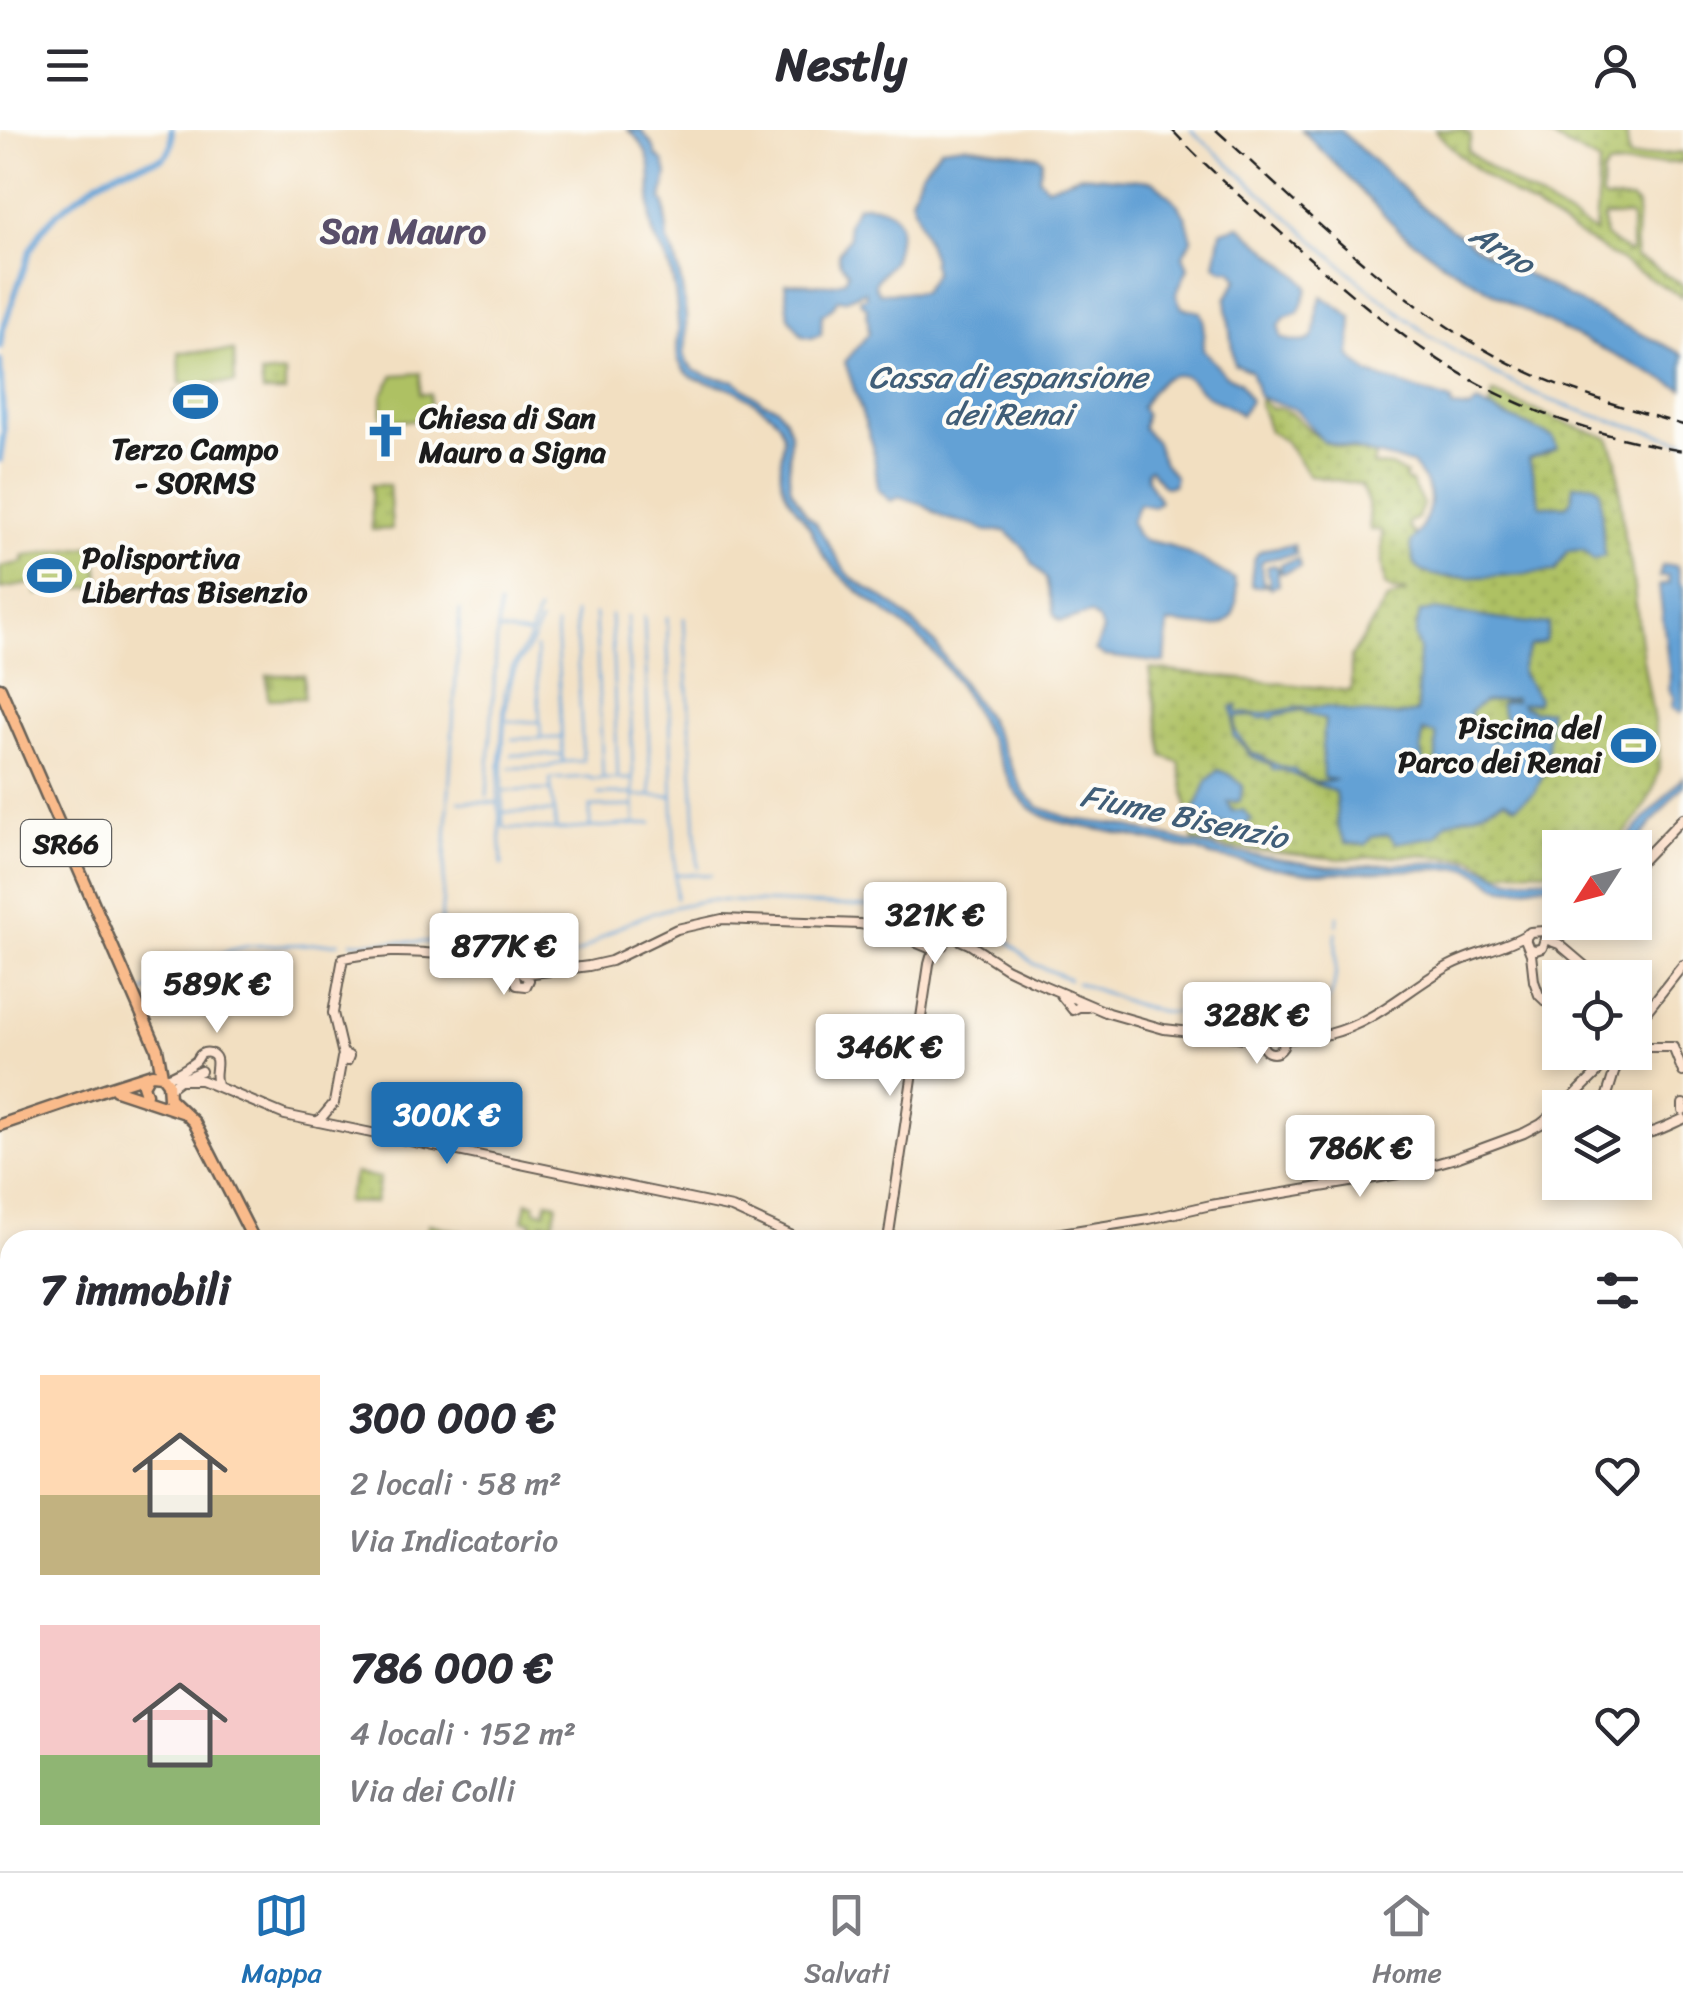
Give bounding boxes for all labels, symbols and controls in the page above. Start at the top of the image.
text: Nestly [776,25,907,105]
icon: menu [40,38,95,93]
icon: person [1588,38,1643,93]
district label: San Mauro [319,200,486,262]
water label: Arno [1457,206,1548,293]
water label: Cassa di espansione dei Renai [869,349,1151,443]
sports icon: Terzo Campo - SORMS [171,378,219,426]
place label: Chiesa di San Mauro a Signa [418,391,607,479]
church icon: Chiesa di San Mauro a Signa [362,411,410,459]
place label: Terzo Campo - SORMS [112,422,279,510]
place label: Polisportiva Libertas Bisenzio [82,531,308,619]
sports icon: Polisportiva Libertas Bisenzio [25,551,73,599]
place label: Piscina del Parco dei Renai [1398,701,1603,789]
sports icon: Piscina del Parco dei Renai [1610,721,1658,769]
water label: Fiume Bisenzio [1075,767,1295,867]
road number: SR66 [21,820,111,866]
north arrow [1542,830,1652,940]
map controls [1542,830,1652,1200]
pin: 321K € [854,882,1016,967]
text: 321K € [886,886,984,943]
pin: 877K € [423,913,585,998]
text: 877K € [452,917,556,974]
pin: 589K € [136,951,298,1036]
text: 589K € [163,955,271,1012]
button: locate [1542,960,1652,1070]
pin: 328K € [1176,982,1338,1067]
text: 328K € [1205,986,1309,1043]
pin: 346K € [809,1014,971,1099]
text: 346K € [838,1018,942,1075]
pin: 300K € [366,1082,528,1167]
text: 300K € [393,1086,501,1143]
button: layers [1542,1090,1652,1200]
pin: 786K € [1279,1115,1441,1200]
text: 786K € [1308,1119,1412,1176]
text: 7 immobili [40,1253,230,1327]
icon: filters [1590,1263,1645,1318]
text: 300 000 € [350,1381,556,1455]
icon: home [120,1415,240,1535]
icon: heart [1590,1448,1645,1503]
text: 2 locali · 58 m² [350,1455,562,1512]
text: Via Indicatorio [350,1512,558,1569]
text: 786 000 € [350,1631,553,1705]
icon: home [120,1665,240,1785]
icon: heart [1590,1698,1645,1753]
text: 4 locali · 152 m² [350,1705,576,1762]
text: Via dei Colli [350,1762,515,1819]
tab: Mappa [241,1888,322,1997]
tab: Salvati [804,1888,890,1997]
tab: Home [1372,1888,1442,1997]

